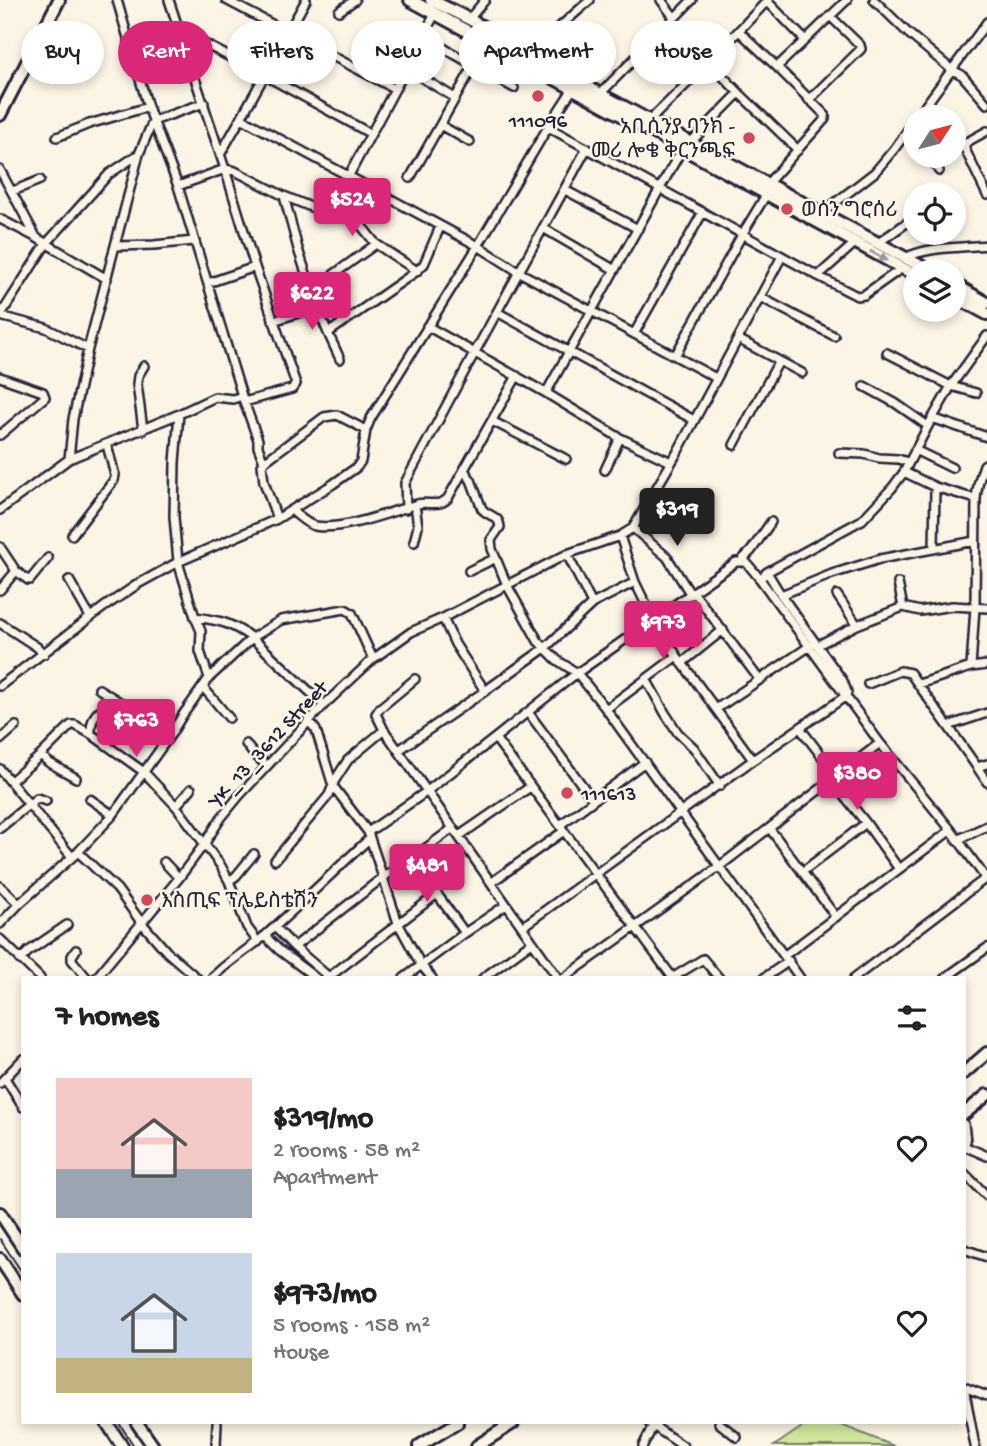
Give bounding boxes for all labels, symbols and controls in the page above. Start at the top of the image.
chip: Buy [21,21,104,84]
chip: Rent [118,21,213,84]
chip: Filters [227,21,337,84]
chip: New [351,21,445,84]
chip: Apartment [459,21,616,84]
chip: House [630,21,736,84]
marker: 111096 [530,88,546,104]
north arrow [903,105,966,168]
map controls [903,105,966,322]
place label: 111096 [508,111,568,136]
place label: አቢሲንያ ባንክ - መሪ ሎቄ ቅርንጫፍ [591,117,735,166]
marker: አቢሲንያ ባንክ - መሪ ሎቄ ቅርንጫፍ [741,130,757,146]
pin: $524 [311,178,393,238]
button: locate [903,182,966,245]
text: $524 [330,187,374,214]
place label: ወሰን ግሮሰሪ [801,200,898,225]
marker: ወሰን ግሮሰሪ [779,201,795,217]
one-way arrow [869,250,889,262]
button: layers [903,259,966,322]
pin: $622 [271,272,353,332]
text: $622 [290,281,334,308]
pin: $319 [636,489,718,548]
text: $319 [655,497,699,524]
pin: $973 [622,602,704,661]
text: $973 [640,610,686,637]
street label: YK_13_3612 Street [203,675,336,815]
pin: $763 [95,700,177,759]
text: $763 [113,708,159,735]
pin: $380 [816,752,898,812]
text: $380 [833,761,881,788]
place label: 111613 [580,784,636,809]
marker: 111613 [559,785,575,801]
pin: $481 [386,844,468,904]
text: $481 [405,853,449,880]
place label: እስጢፍ ፕሌይስቴሽን [161,889,318,916]
marker: እስጢፍ ፕሌይስቴሽን [139,892,155,908]
icon: filters [893,999,931,1037]
text: 7 homes [56,1001,158,1036]
text: $319/mo [273,1103,373,1138]
icon: home [112,1106,196,1190]
icon: heart [893,1129,931,1167]
text: 2 rooms · 58 m² [273,1138,420,1165]
text: Apartment [273,1165,377,1192]
text: $973/mo [273,1278,377,1313]
icon: home [112,1281,196,1365]
icon: heart [893,1304,931,1342]
text: 5 rooms · 158 m² [273,1313,430,1340]
text: House [273,1340,329,1367]

